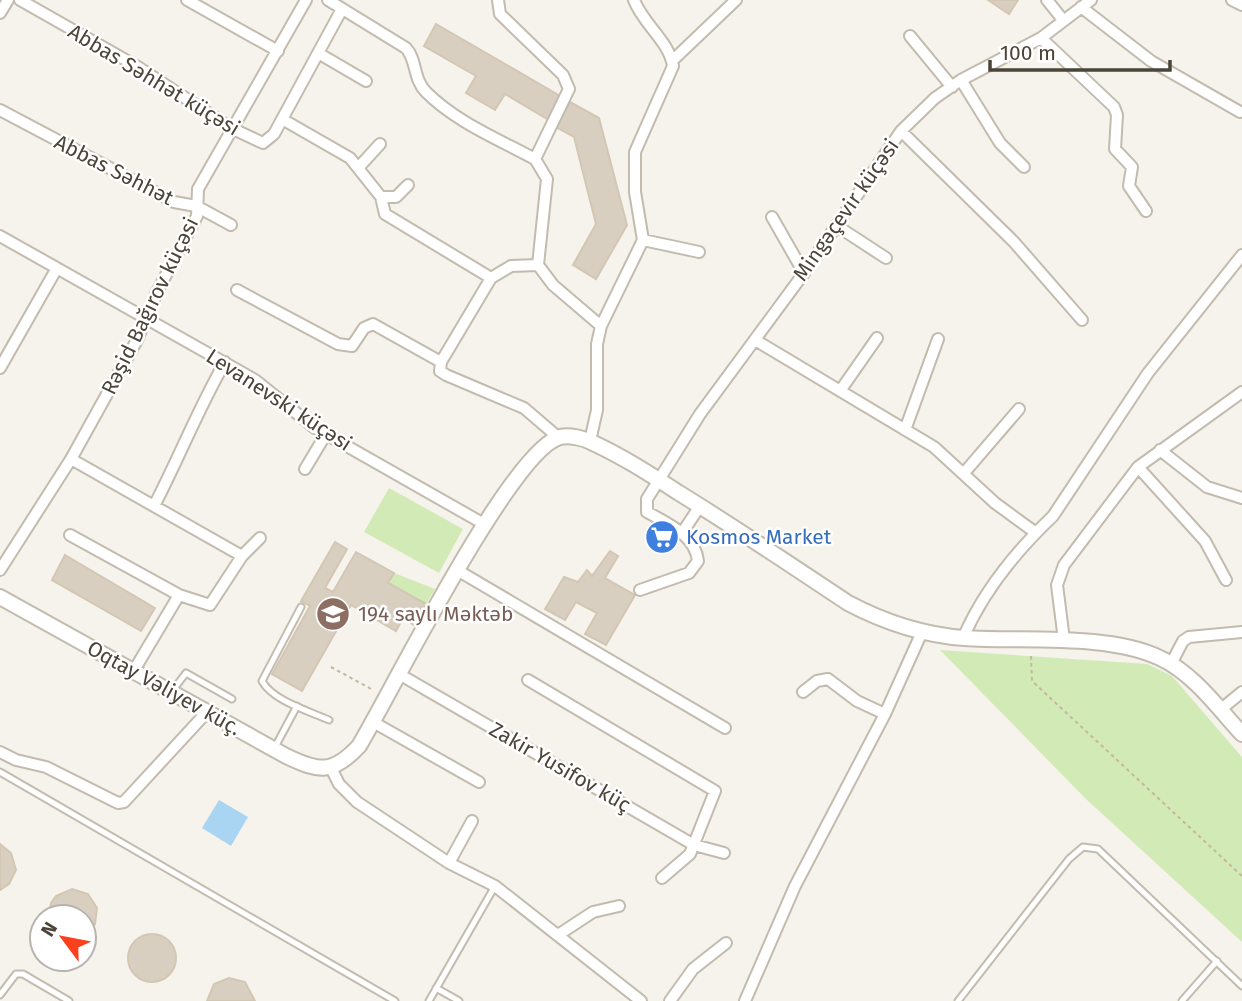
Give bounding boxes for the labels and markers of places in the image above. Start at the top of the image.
supermarket icon: Kosmos Market [643,518,681,556]
place label: Kosmos Market [686,524,832,550]
school or university icon: 194 saylı Məktəb [314,595,352,633]
place label: 194 saylı Məktəb [358,601,513,627]

